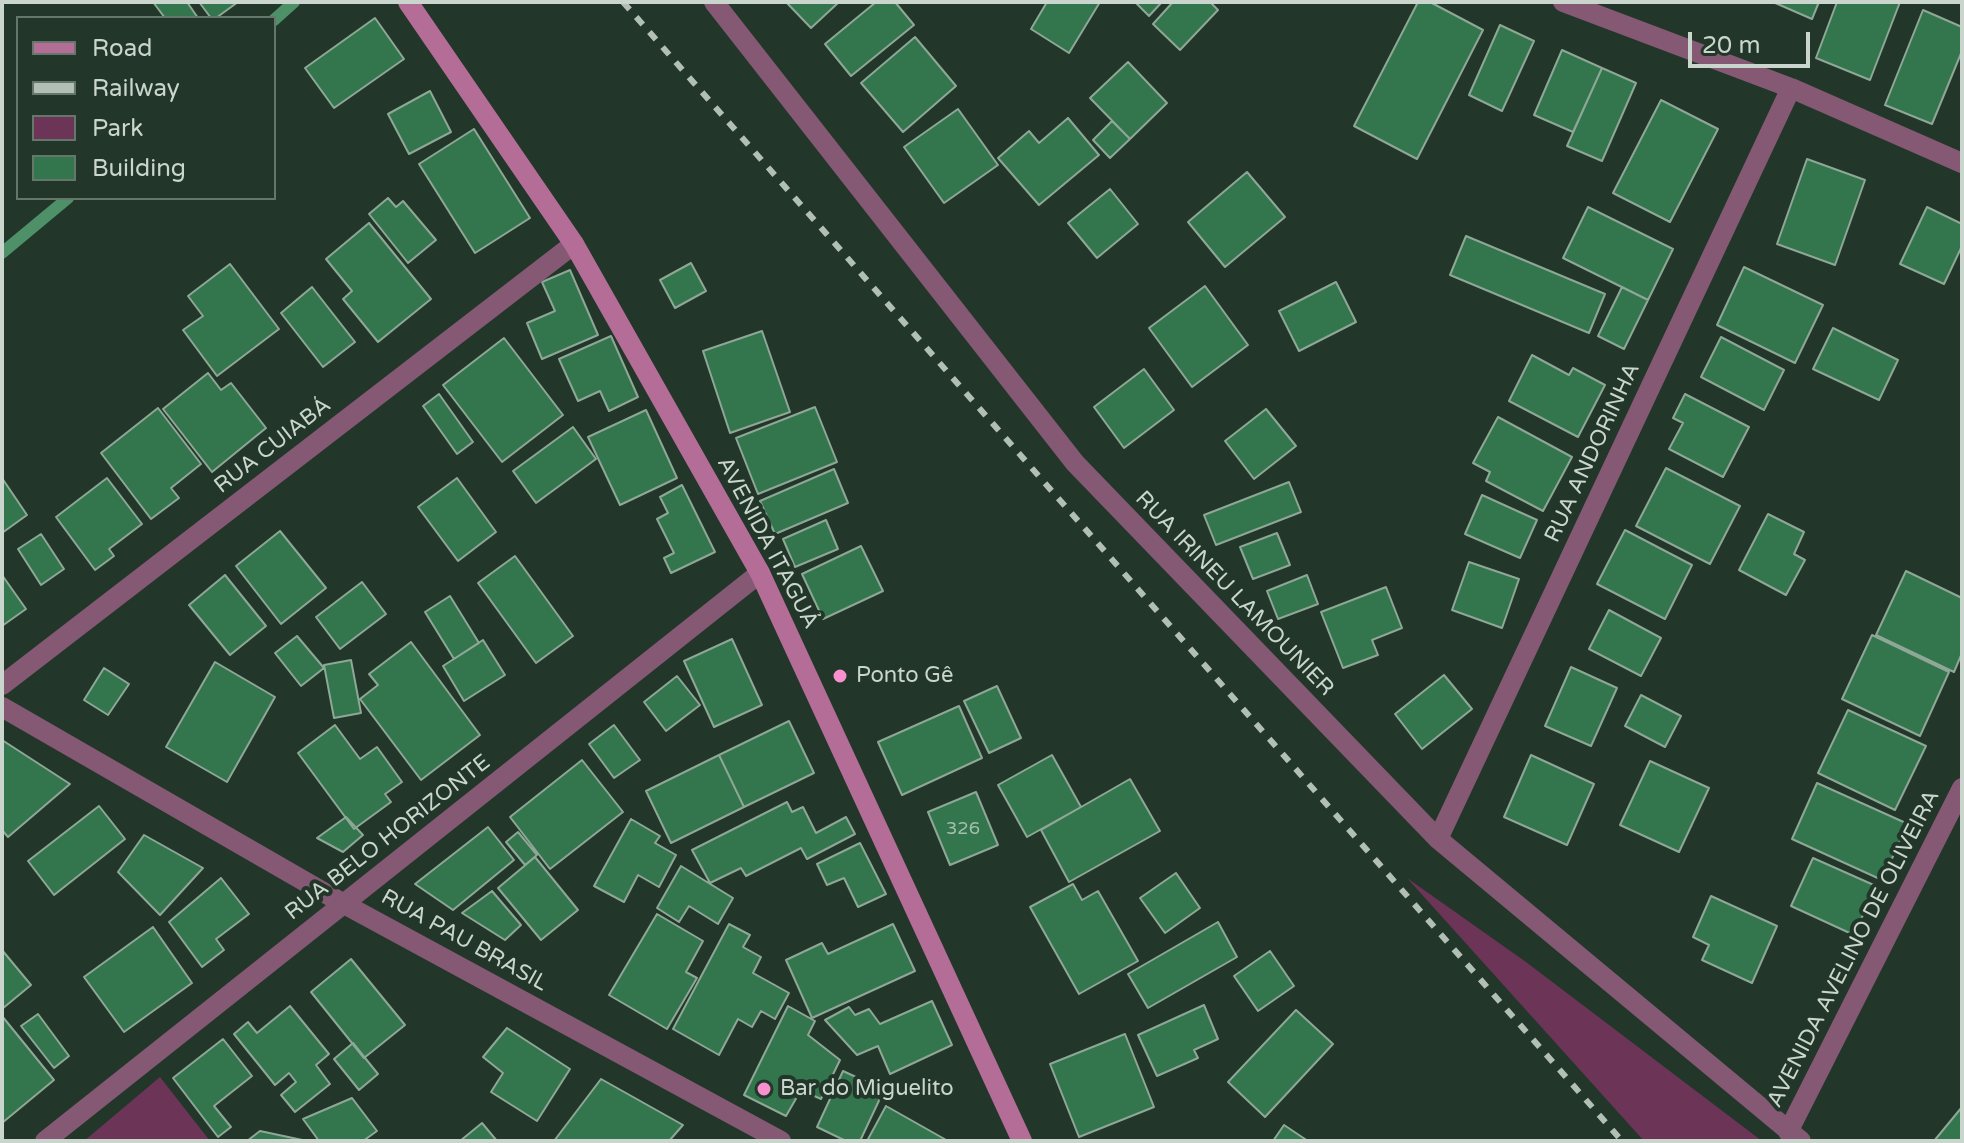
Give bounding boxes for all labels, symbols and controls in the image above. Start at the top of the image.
legend [16,16,276,200]
scale bar [1692,16,1814,66]
text: 20 m [1702,31,1760,60]
text: Road [92,34,152,63]
text: Railway [92,74,180,103]
text: Park [92,114,143,143]
text: Building [92,154,186,183]
street label: RUA ANDORINHA [1540,359,1646,547]
street label: RUA CUIABÁ [210,392,336,500]
street label: AVENIDA ITAGUÁ [711,453,823,633]
street label: RUA IRINEU LAMOUNIER [1129,486,1339,702]
place label: Ponto Gê [856,663,953,689]
marker: Ponto Gê [831,667,849,685]
street label: RUA BELO HORIZONTE [280,750,496,926]
street label: AVENIDA AVELINO DE OLIVEIRA [1762,786,1946,1112]
house number: 326 [946,818,980,840]
street label: RUA PAU BRASIL [376,884,552,998]
place label: Bar do Miguelito [780,1076,954,1102]
marker: Bar do Miguelito [755,1080,773,1098]

